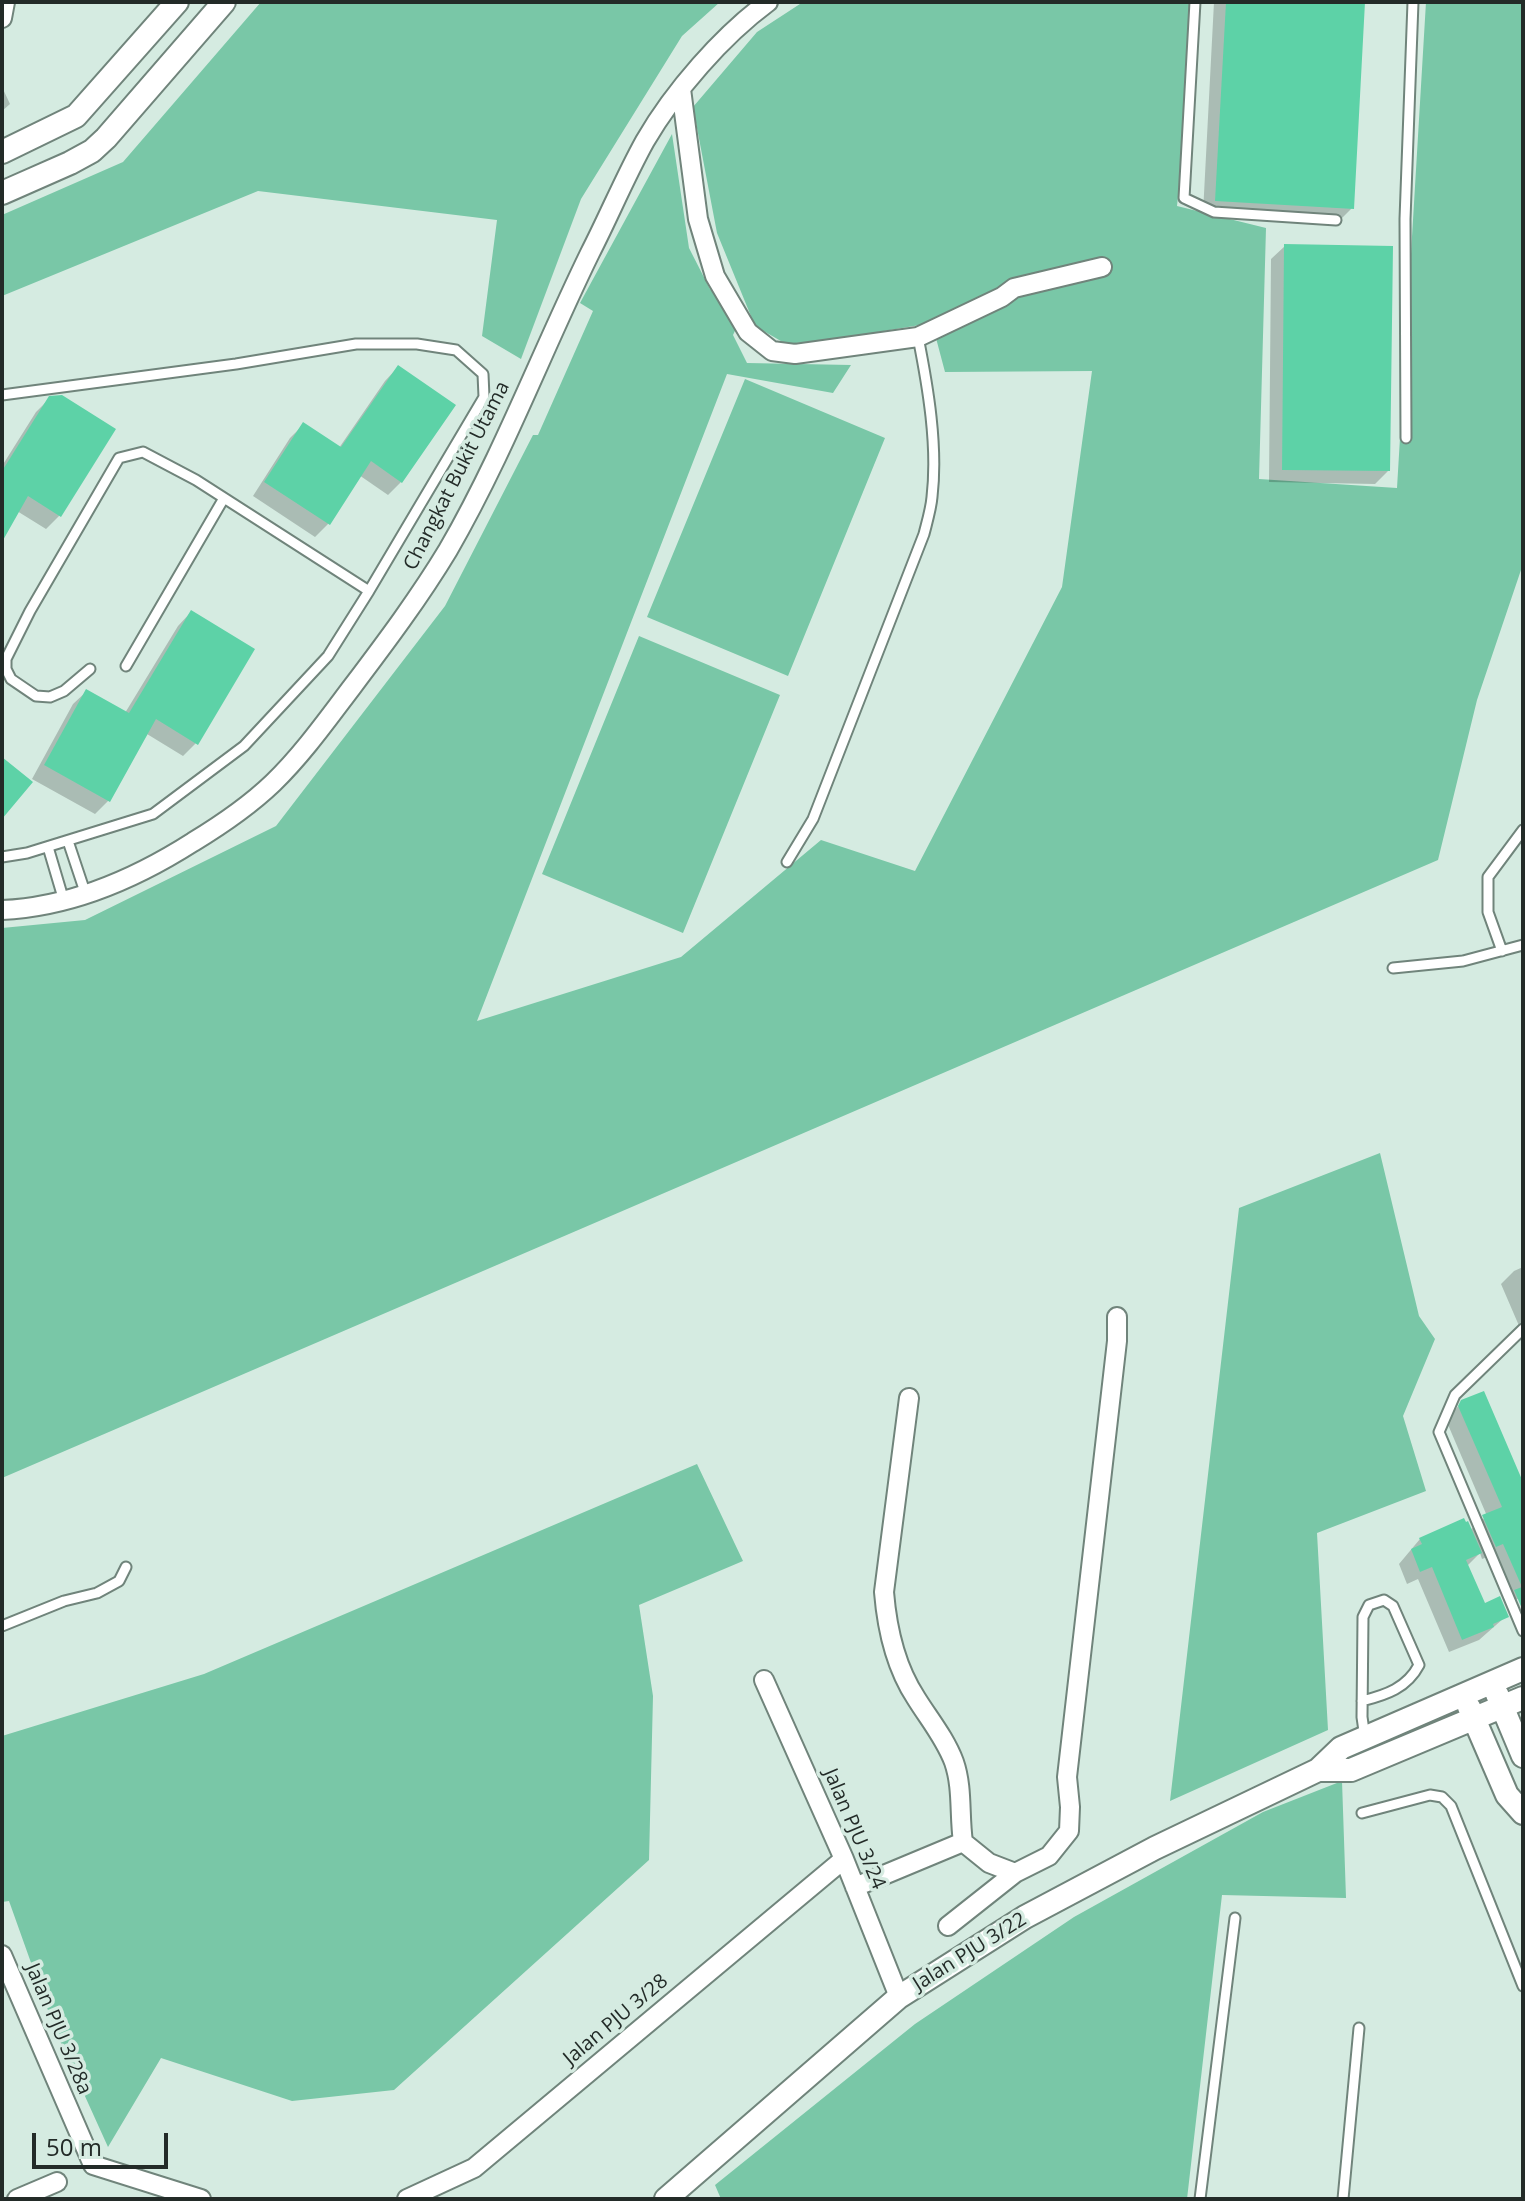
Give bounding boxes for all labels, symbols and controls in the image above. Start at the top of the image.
street label: Changkat Bukit Utama [399,378,515,574]
street label: Jalan PJU 3/24 [818,1765,890,1893]
street label: Jalan PJU 3/22 [909,1908,1031,1996]
street label: Jalan PJU 3/28a [20,1960,96,2098]
street label: Jalan PJU 3/28 [559,1969,673,2071]
scale bar [36,2117,172,2167]
text: 50 m [46,2130,102,2163]

